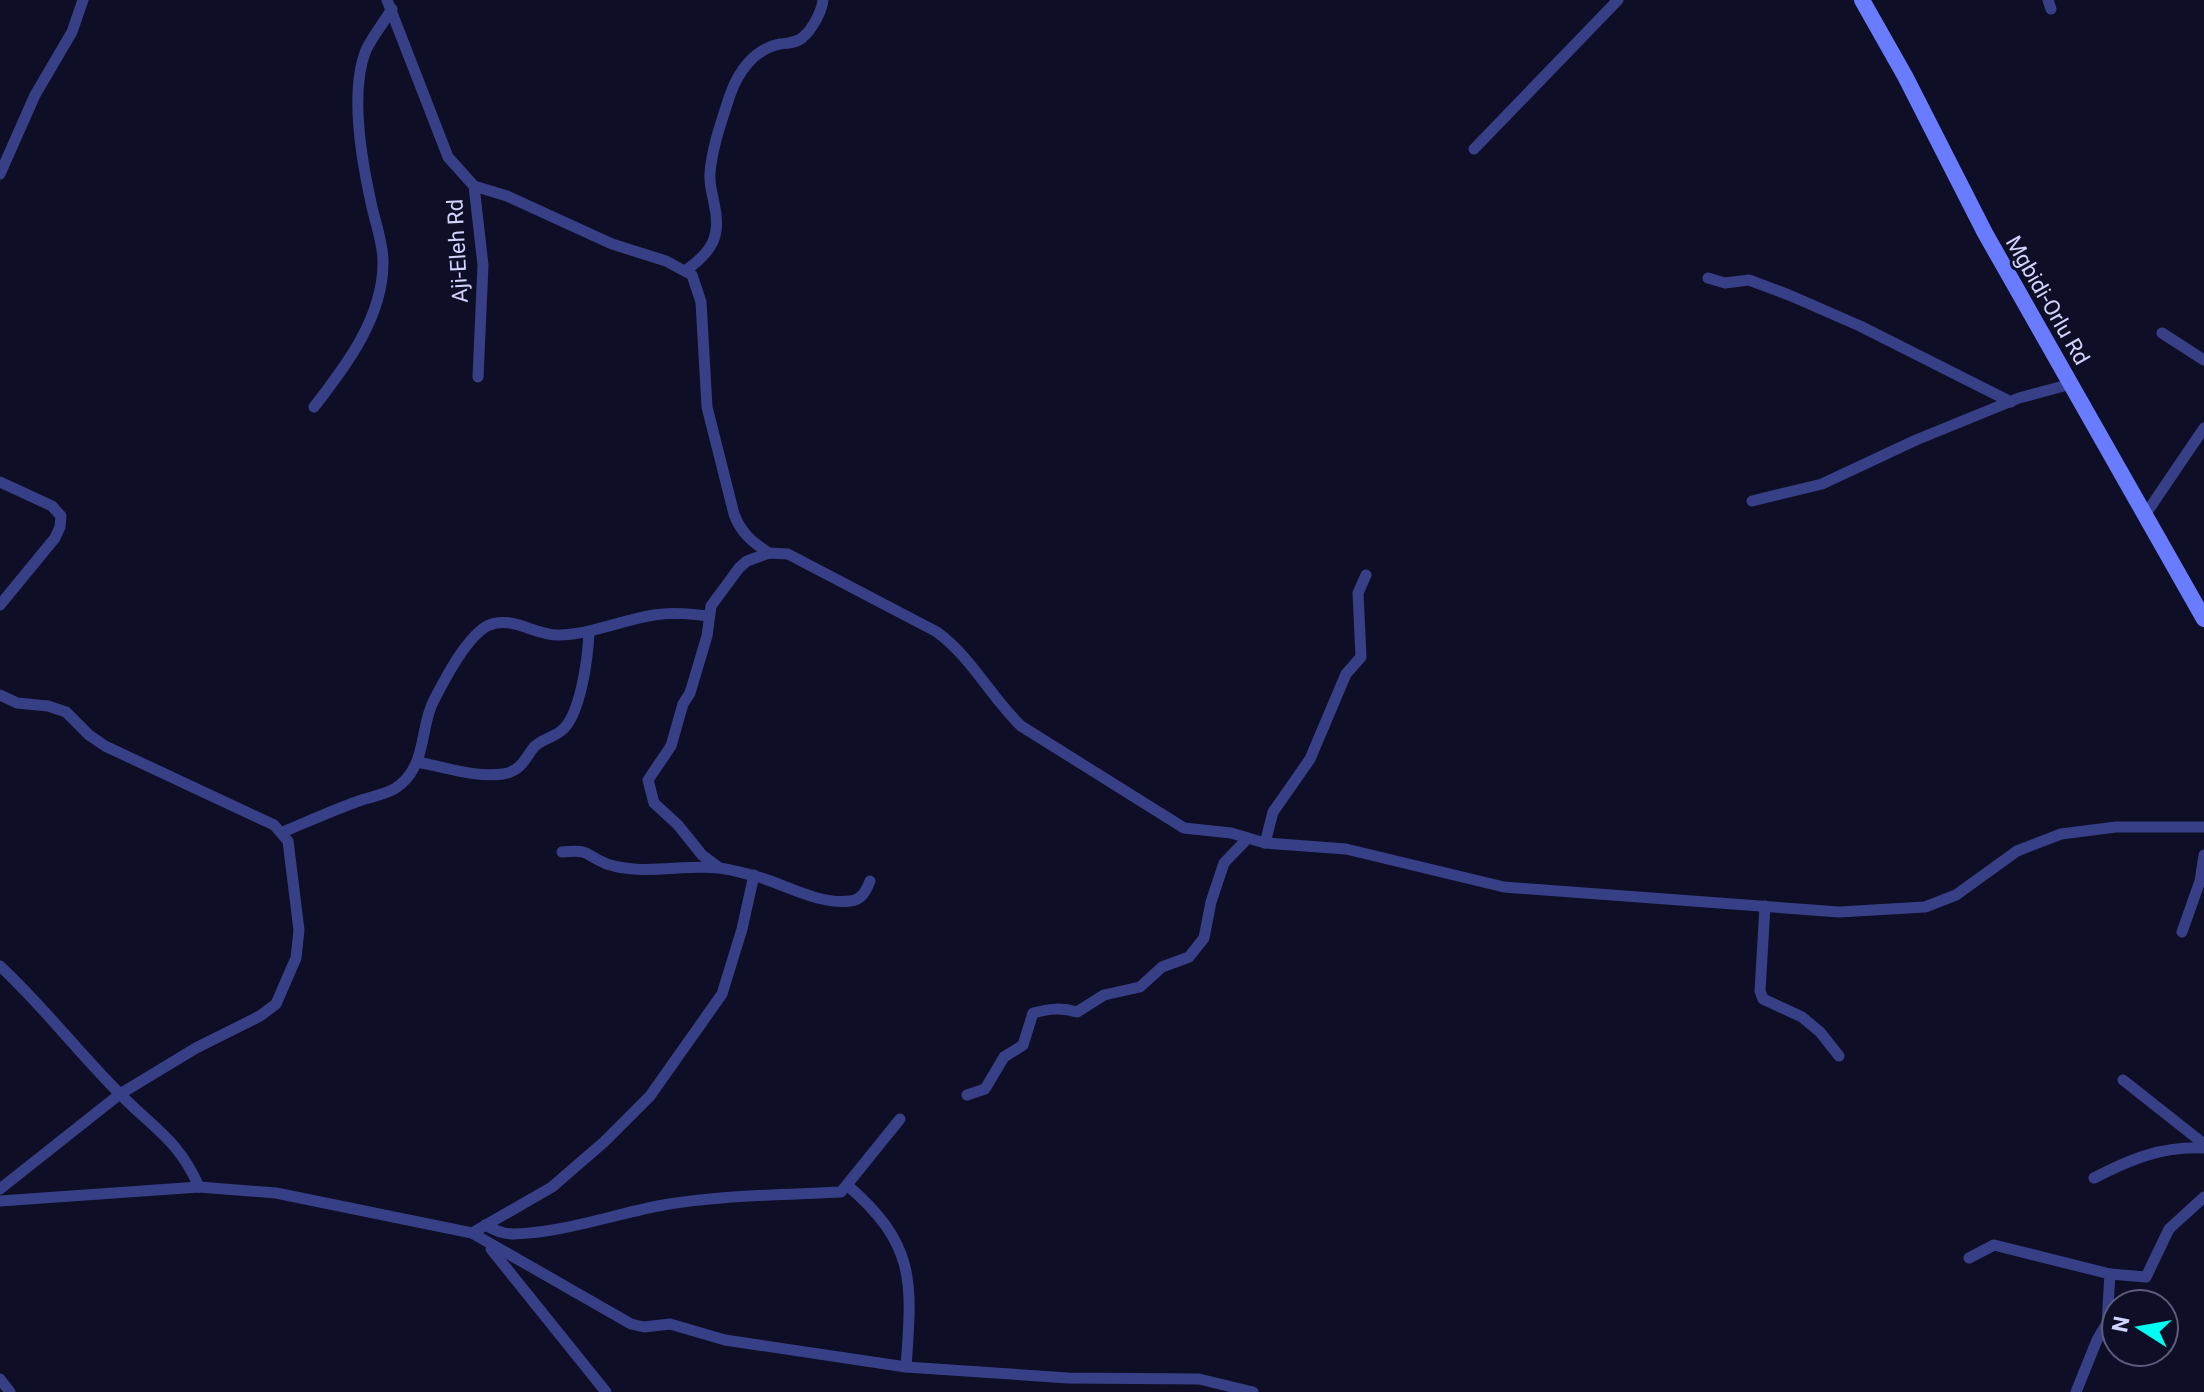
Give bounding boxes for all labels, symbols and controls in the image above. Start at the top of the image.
street label: Aji-Eleh Rd [442,198,473,304]
street label: Mgbidi-Orlu Rd [2001,231,2095,369]
north arrow [2100,1288,2180,1368]
text: N [2107,1314,2135,1334]

